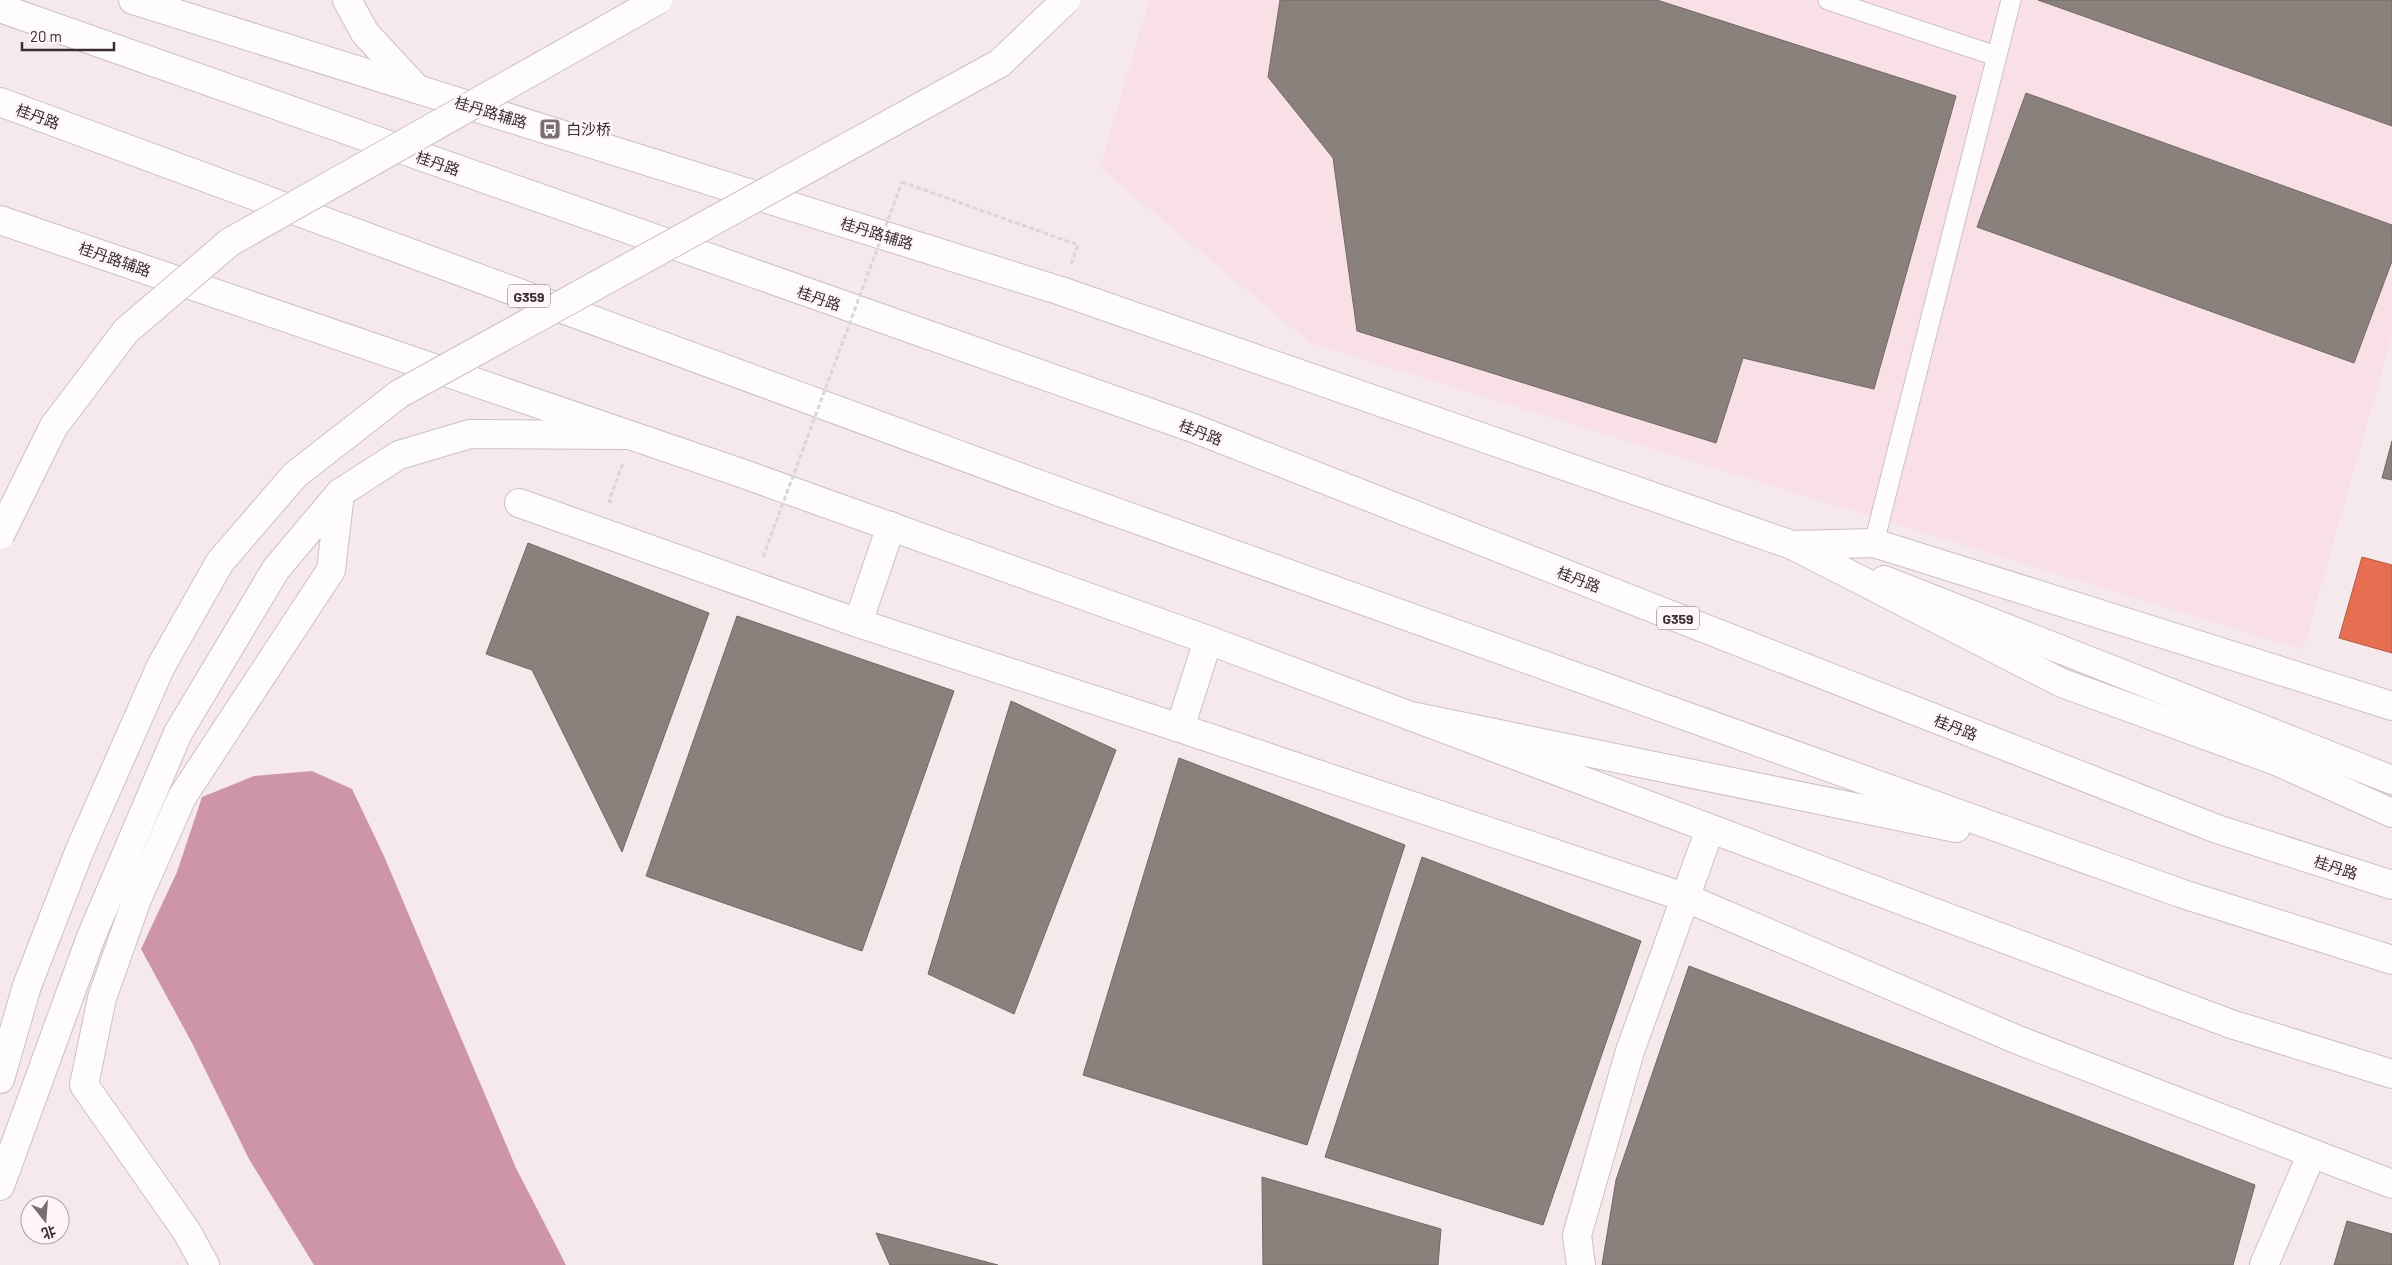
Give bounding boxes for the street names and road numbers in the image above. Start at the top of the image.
street label: 桂丹路辅路 [452,92,530,132]
street label: 桂丹路 [14,100,62,132]
street label: 桂丹路 [414,147,462,179]
street label: 桂丹路辅路 [838,213,916,253]
street label: 桂丹路辅路 [77,238,153,280]
street label: 桂丹路 [795,282,843,314]
road number: G359 [508,284,550,308]
street label: 桂丹路 [1177,416,1225,448]
street label: 桂丹路 [1555,563,1603,595]
road number: G359 [1657,606,1699,630]
street label: 桂丹路 [1932,711,1980,743]
street label: 桂丹路 [2312,851,2360,883]

